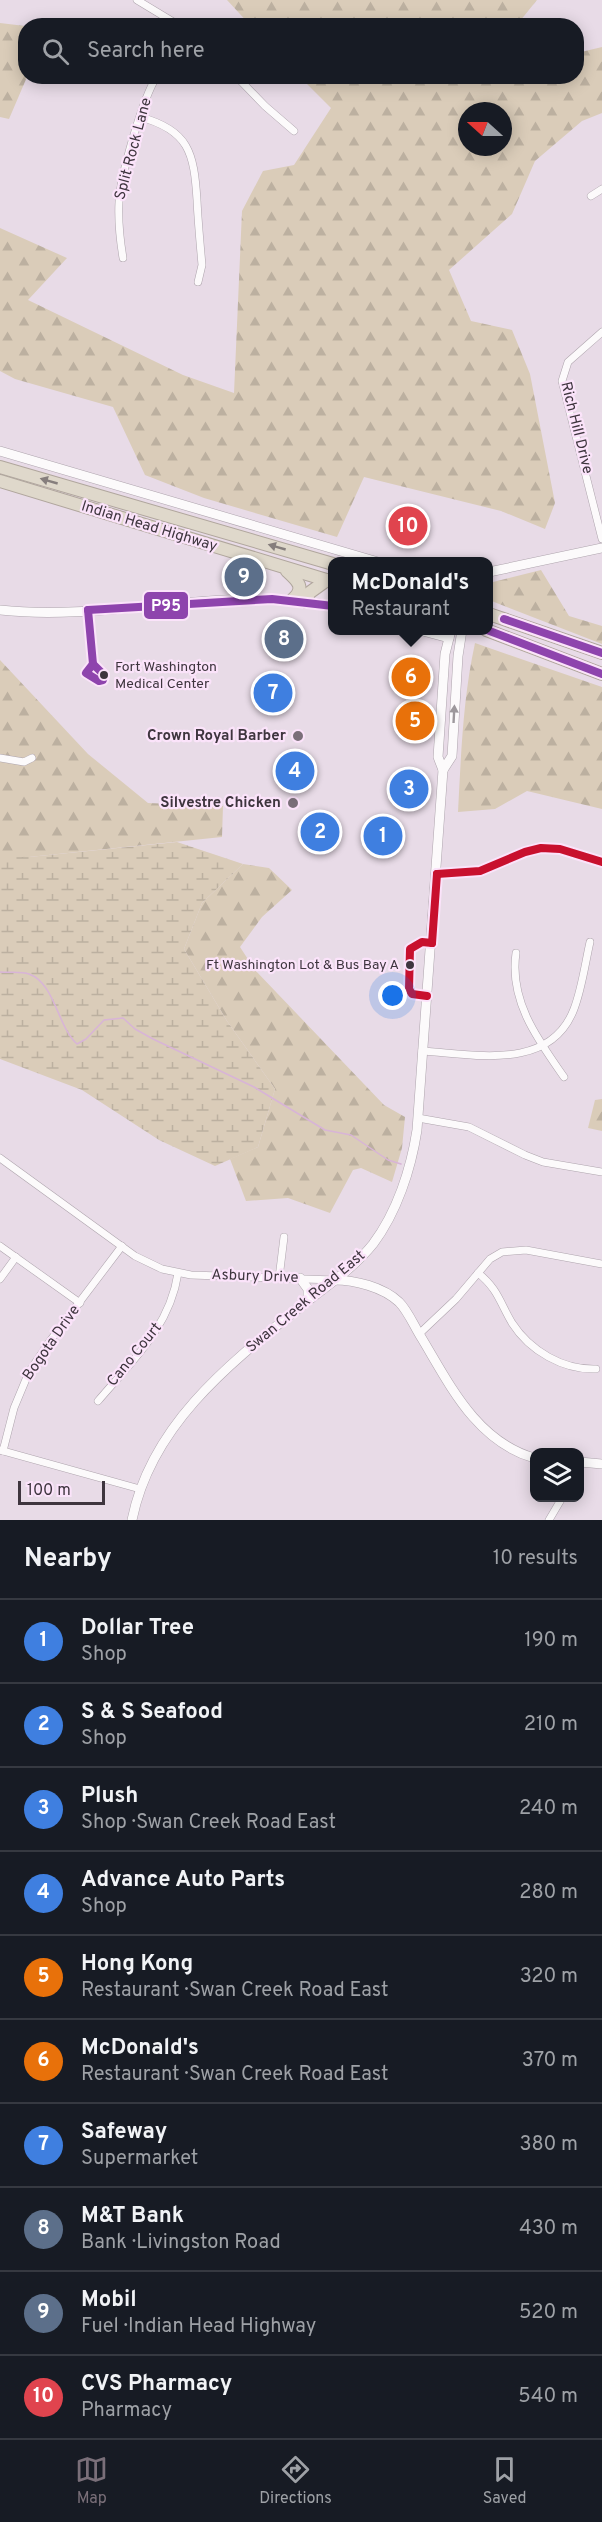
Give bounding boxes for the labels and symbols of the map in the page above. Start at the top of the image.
street label: Split Rock Lane [111,96,157,202]
north arrow [458,102,512,156]
street label: Rich Hill Drive [555,380,597,476]
one-way arrow [40,476,58,485]
street label: Indian Head Highway [79,497,219,557]
pin: 10 [388,504,428,548]
one-way arrow [268,542,286,551]
pin: 9 [224,554,264,600]
line badge: P95 [143,591,189,620]
text: P95 [151,597,181,617]
pin: 8 [264,616,304,662]
pin: 6 [392,654,430,700]
place label: Fort Washington Medical Center [115,659,217,693]
marker: Fort Washington Medical Center [98,669,110,681]
pin: 7 [254,670,292,716]
pin: 5 [396,698,434,744]
one-way arrow [450,705,459,724]
place label: Crown Royal Barber [147,727,287,746]
marker: Crown Royal Barber [291,729,305,743]
pin: 4 [276,748,314,794]
pin: 3 [390,766,428,812]
place label: Silvestre Chicken [160,794,281,813]
marker: Silvestre Chicken [286,796,300,810]
pin: 2 [300,810,340,854]
pin: 1 [364,814,403,858]
place label: Ft Washington Lot & Bus Bay A [206,957,399,974]
marker: Ft Washington Lot & Bus Bay A [404,959,416,971]
your location [378,981,407,1010]
street label: Swan Creek Road East [243,1247,369,1357]
street label: Asbury Drive [211,1266,299,1288]
street label: Bogota Drive [19,1302,85,1384]
street label: Cano Court [103,1319,167,1391]
scale bar [18,1478,105,1506]

